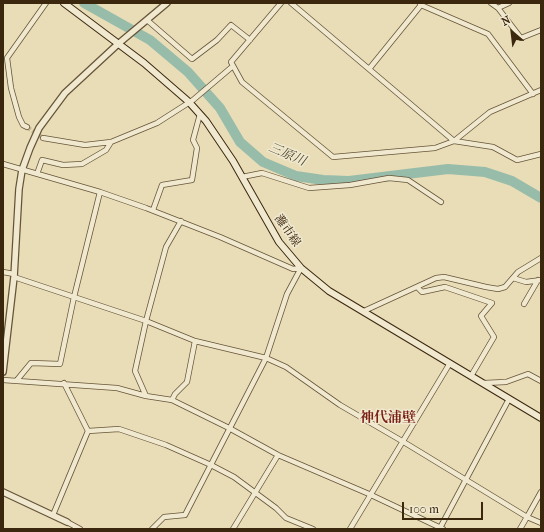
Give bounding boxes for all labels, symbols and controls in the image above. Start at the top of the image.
north arrow [492,12,532,52]
text: N [499,13,513,29]
water label: 三原川 [266,140,308,170]
street label: 灘市線 [271,212,303,250]
district label: 神代浦壁 [360,411,416,427]
scale bar [404,494,485,520]
text: 100 m [409,502,439,516]

